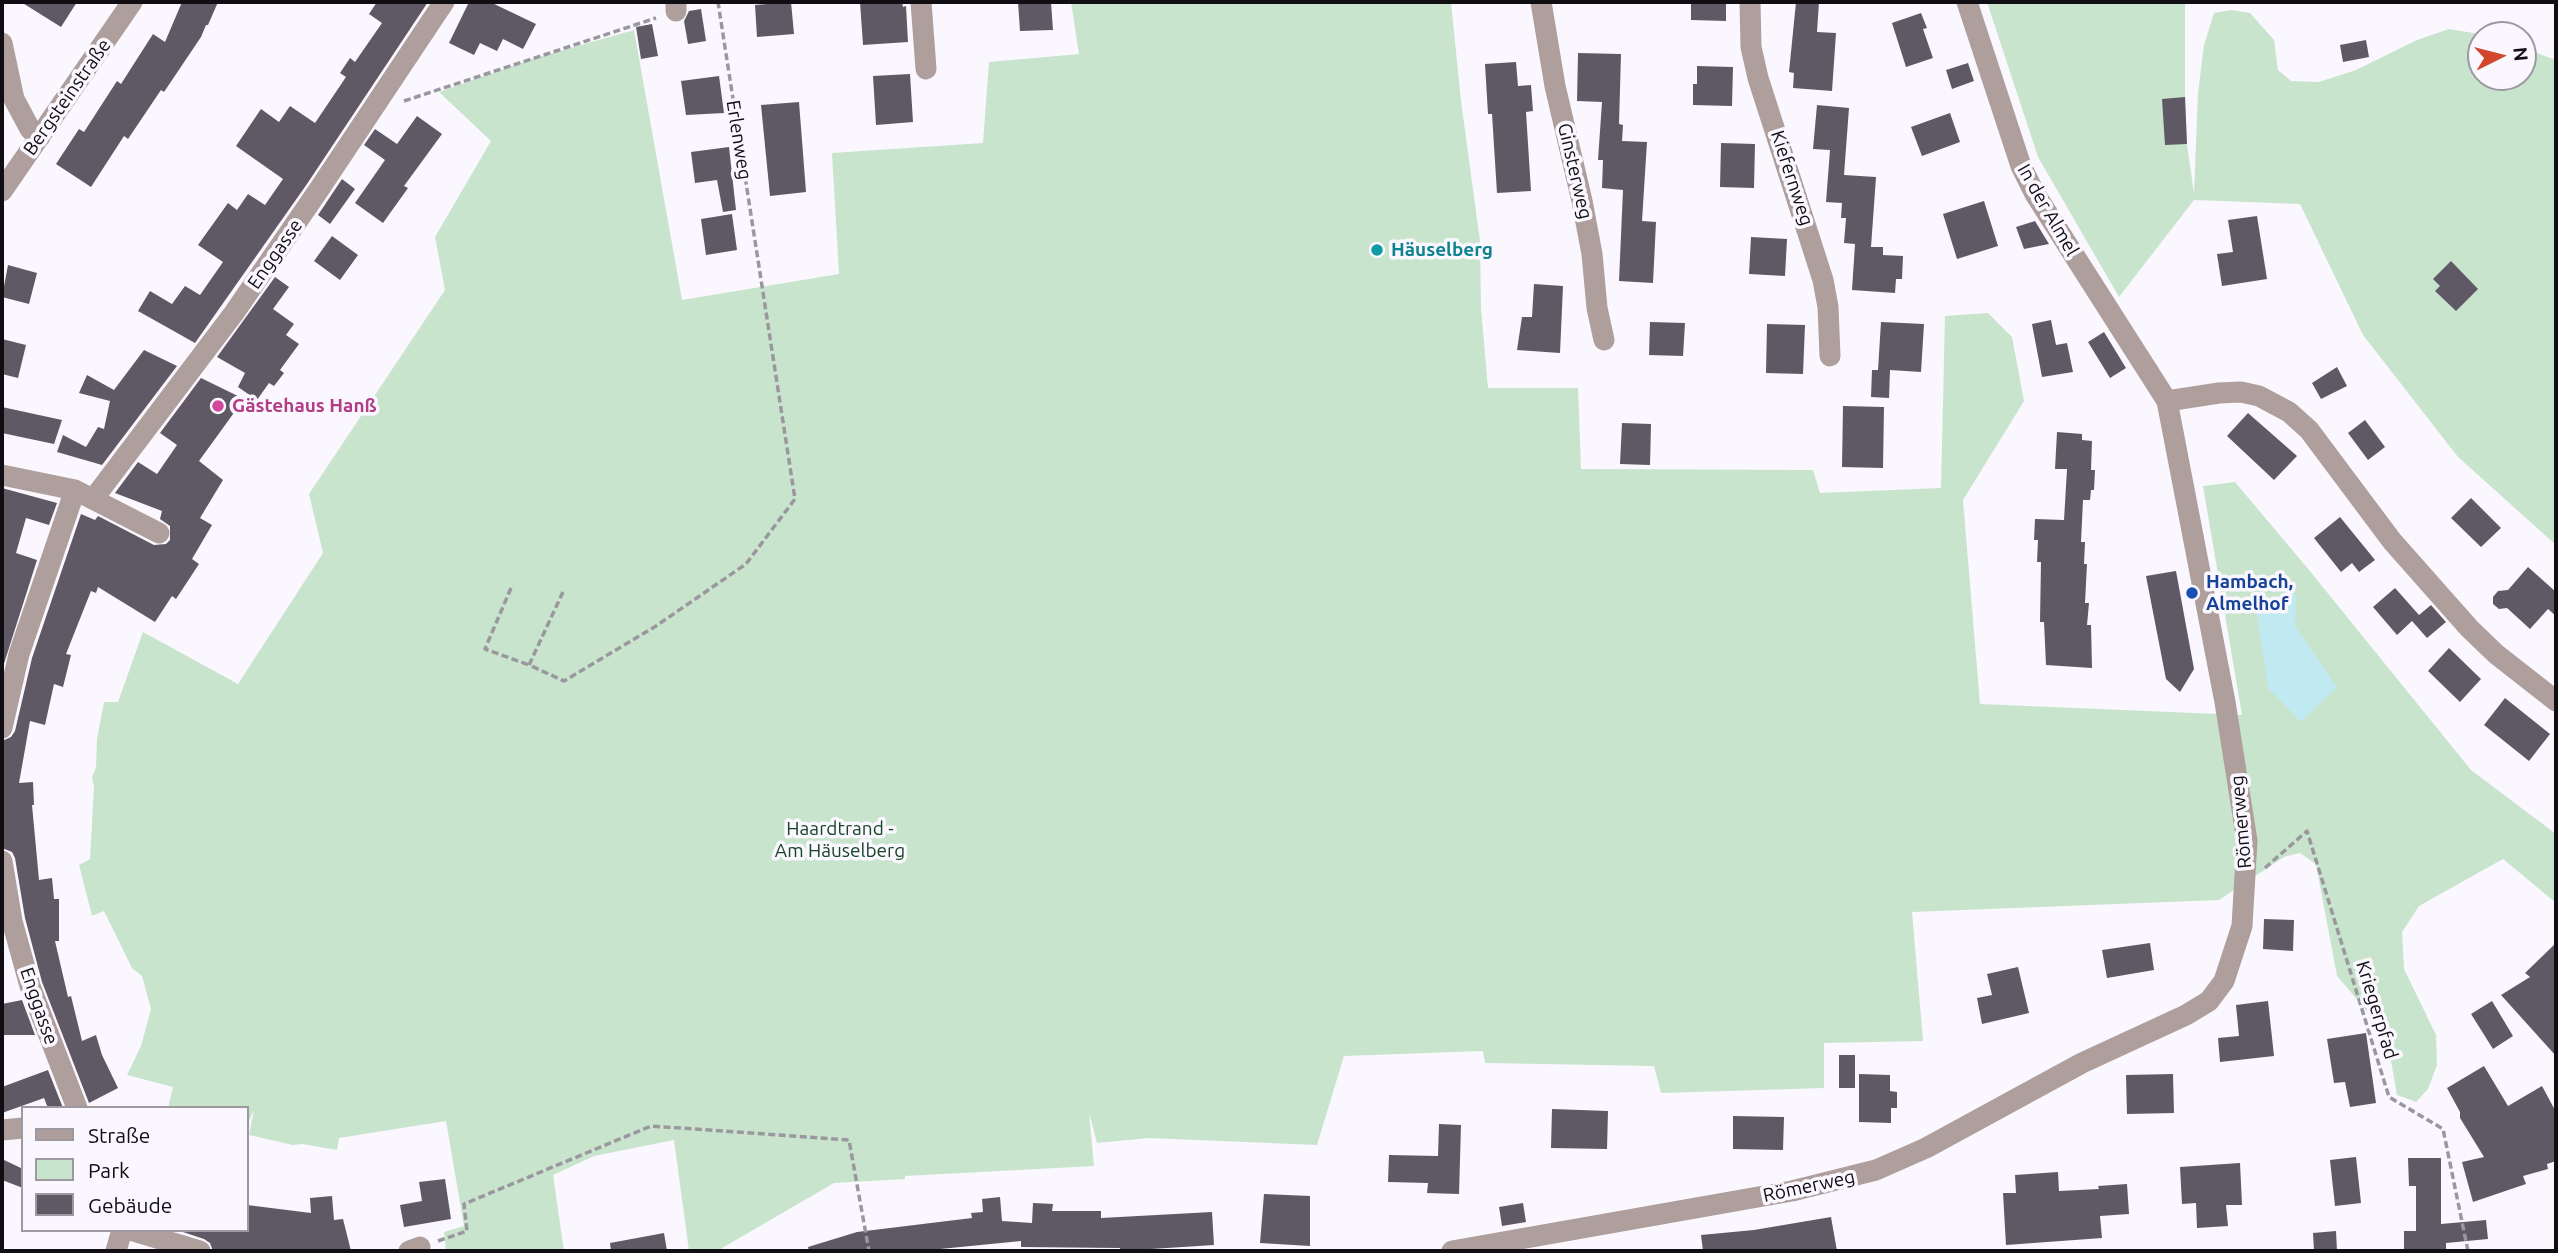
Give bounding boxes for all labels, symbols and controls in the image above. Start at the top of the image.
north arrow [2467,21,2537,91]
street label: Bergsteinstraße [18,34,116,160]
text: N [2509,46,2533,62]
street label: Erlenweg [721,99,757,181]
street label: Ginsterweg [1553,121,1597,221]
street label: Kiefernweg [1766,127,1818,229]
street label: In der Almel [2013,160,2083,260]
street label: Enggasse [243,215,307,293]
place label: Häuselberg [1391,239,1493,261]
marker: Häuselberg [1369,242,1385,258]
place label: Gästehaus Hanß [232,395,377,417]
marker: Gästehaus Hanß [210,398,226,414]
place label: Hambach, Almelhof [2206,571,2293,615]
marker: Hambach, Almelhof [2184,585,2200,601]
street label: Römerweg [2226,774,2256,870]
park label: Haardtrand - Am Häuselberg [775,818,905,862]
street label: Kriegerpfad [2351,958,2403,1062]
street label: Enggasse [15,964,63,1048]
legend [21,1106,248,1232]
text: Straße [88,1123,150,1147]
text: Park [88,1158,130,1182]
street label: Römerweg [1761,1165,1857,1207]
text: Gebäude [88,1193,172,1217]

